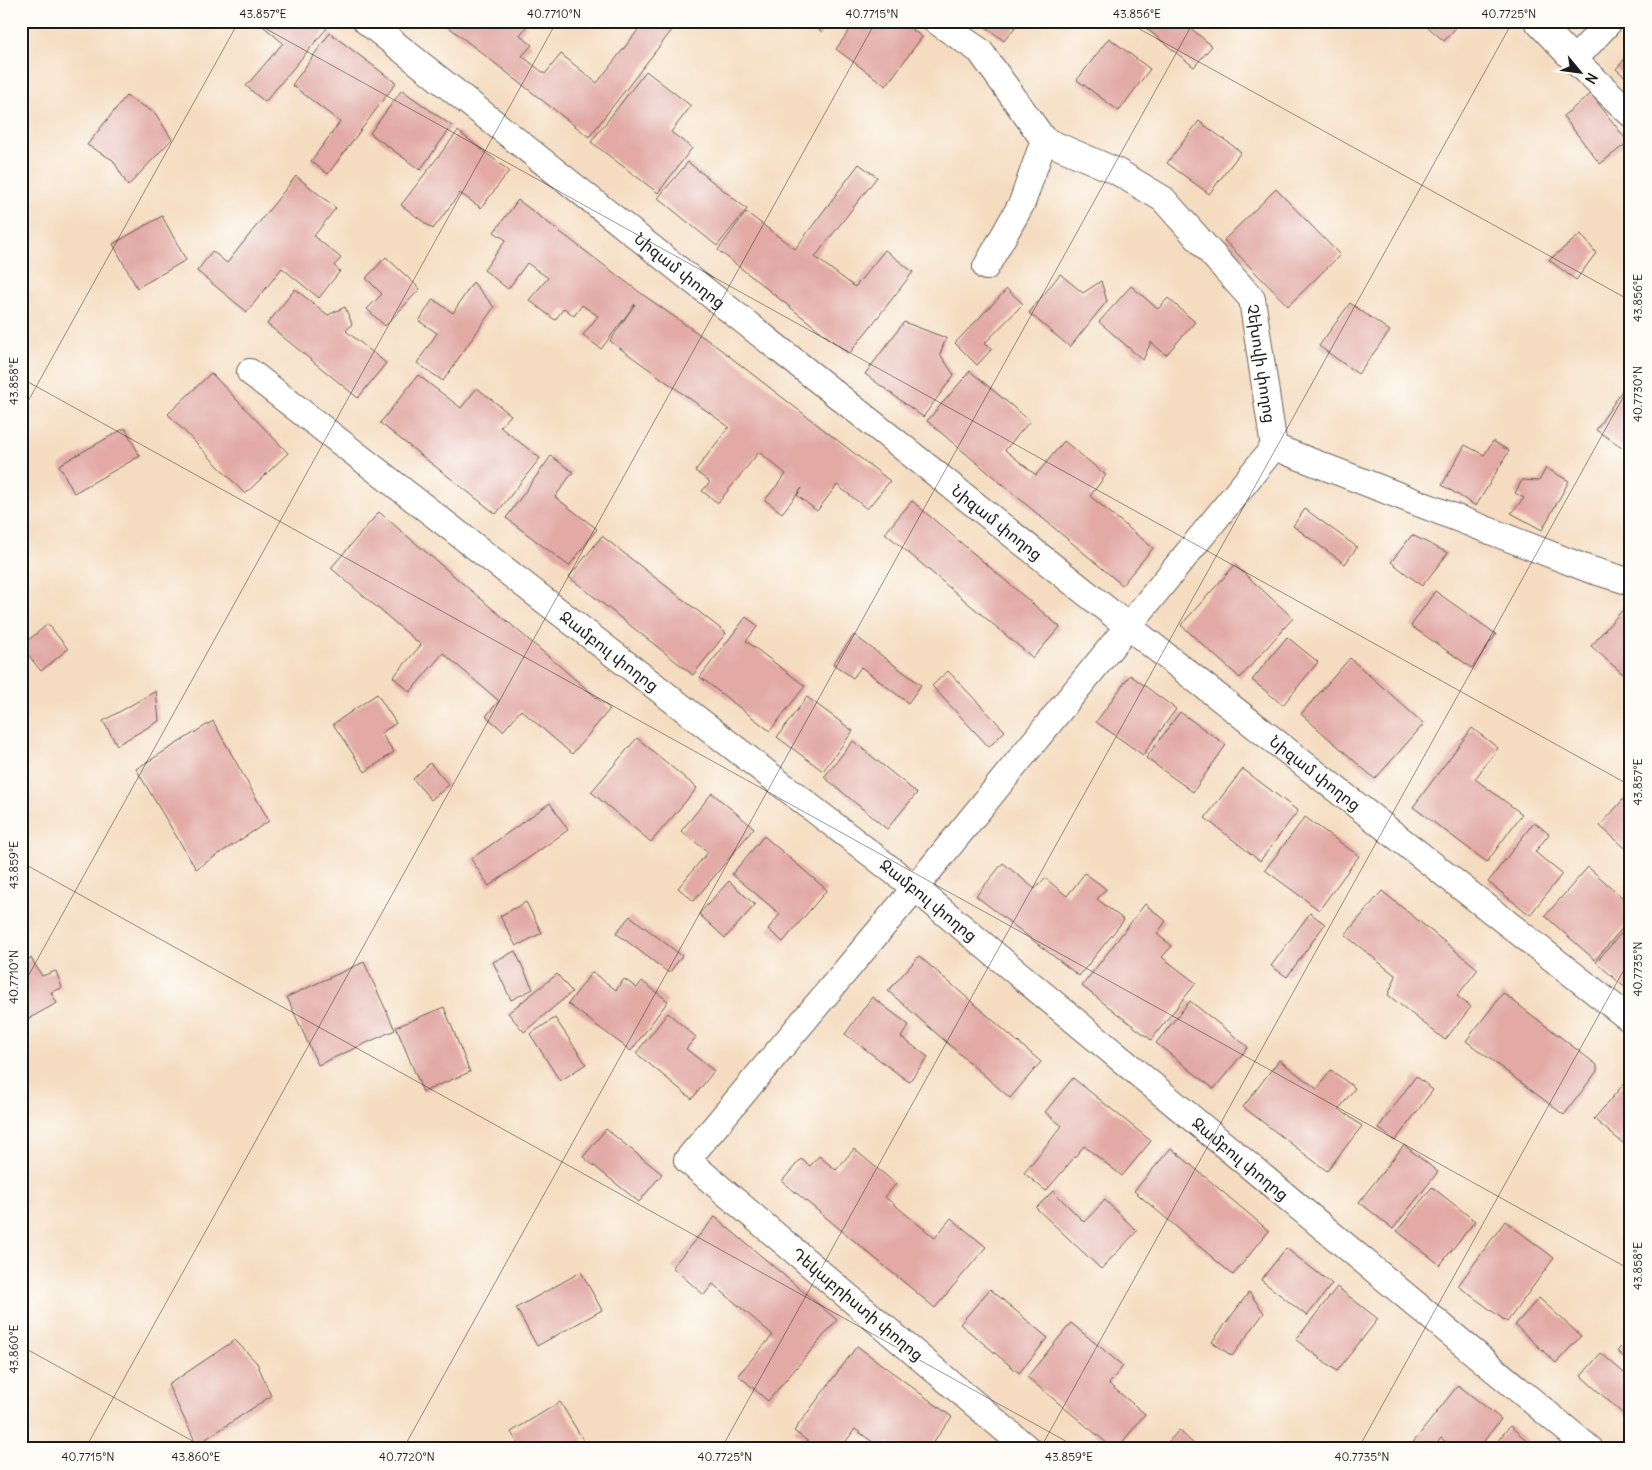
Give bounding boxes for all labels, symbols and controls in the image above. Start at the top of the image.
text: 43.857°E [240,6,287,21]
text: 40.7710°N [527,6,581,21]
text: 40.7715°N [845,6,899,21]
text: 43.856°E [1113,6,1161,21]
text: 40.7725°N [1482,6,1536,21]
north arrow [1554,48,1604,98]
text: N [1581,70,1602,87]
street label: Նիզամ փողոց [631,228,729,313]
text: 43.856°E [1630,274,1645,322]
street label: Չեխովի փողոց [1243,303,1280,424]
text: 43.858°E [6,357,21,405]
text: 40.7730°N [1630,366,1645,422]
street label: Նիզամ փողոց [948,480,1047,564]
street label: Ջամբուլ փողոց [556,606,663,695]
street label: Նիզամ փողոց [1266,731,1365,815]
text: 43.857°E [1630,759,1645,806]
text: 43.859°E [6,841,21,889]
street label: Ջամբուլ փողոց [876,855,981,946]
text: 40.7735°N [1630,941,1645,997]
text: 40.7710°N [6,950,21,1004]
street label: Ջամբուլ փողոց [1188,1113,1293,1204]
text: 43.858°E [1630,1242,1645,1290]
street label: Դեկաբրիստի փողոց [788,1243,928,1365]
text: 43.860°E [6,1324,21,1374]
text: 40.7715°N [61,1449,115,1464]
text: 43.860°E [171,1449,221,1464]
text: 40.7720°N [379,1449,435,1464]
text: 40.7725°N [698,1449,752,1464]
text: 43.859°E [1045,1449,1093,1464]
text: 40.7735°N [1334,1449,1390,1464]

